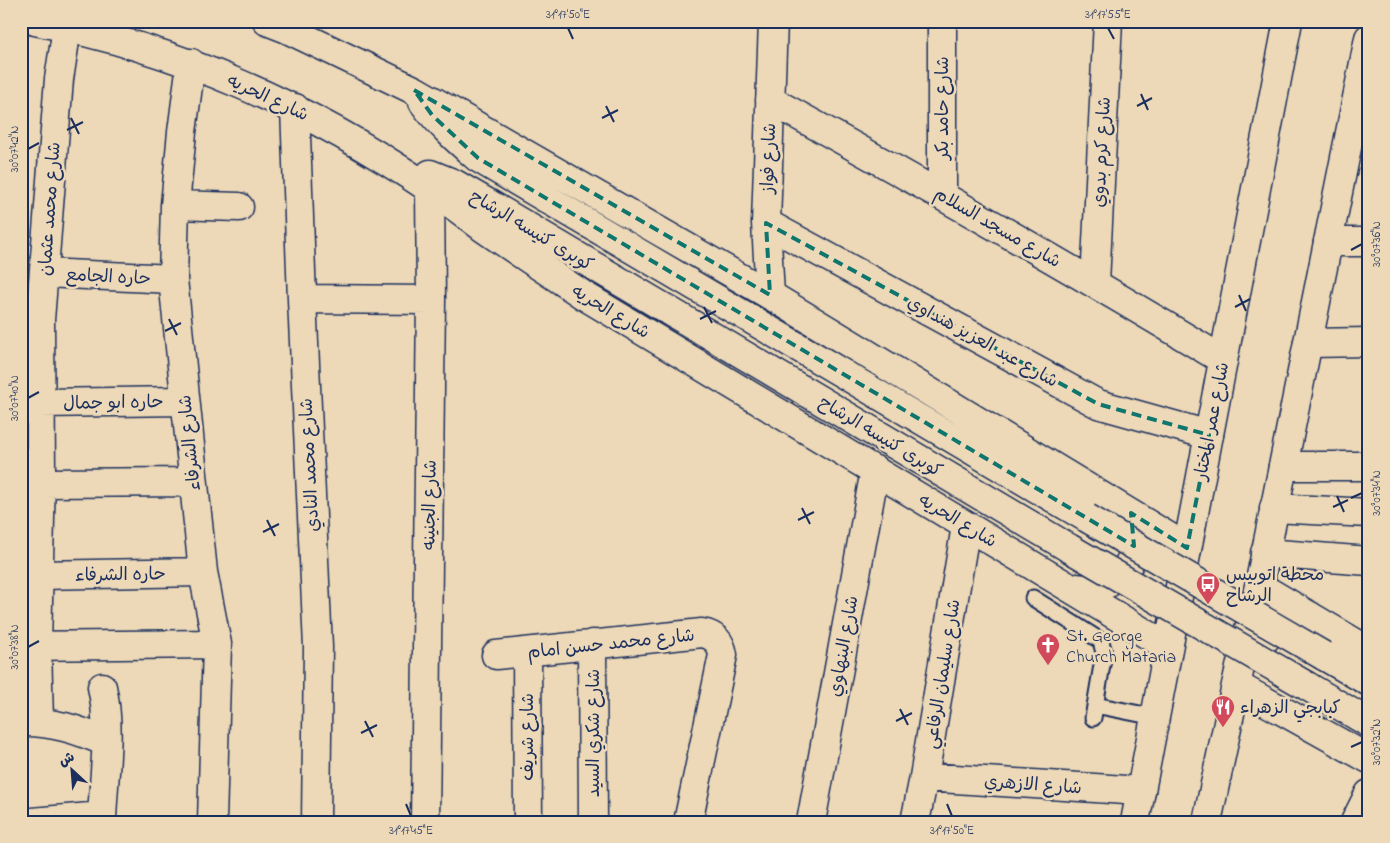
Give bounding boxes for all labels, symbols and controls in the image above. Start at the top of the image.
text: 31°17'50"E [546,6,590,24]
text: 31°17'55"E [1085,6,1131,24]
street label: شارع حامد بكر [931,56,957,162]
street label: شارع الحريه [222,69,312,129]
street label: شارع كرم بدوي [1087,96,1119,208]
street label: شارع فواز [756,122,784,196]
text: 30°07'42"N [6,126,24,172]
street label: شارع محمد عثمان [33,141,69,277]
street label: شارع مسجد السلام [929,182,1065,276]
street label: كوبرى كنيسه الرشاح [464,184,598,279]
text: 30°07'36"N [1368,221,1386,267]
street label: حاره الجامع [65,263,151,293]
street label: شارع الحريه [566,279,654,346]
street label: شارع عبد العزيز هنداوي [902,290,1062,395]
street label: شارع عمر المختار [1188,360,1237,485]
text: 30°07'40"N [6,375,24,421]
street label: حاره ابو جمال [63,390,163,418]
street label: كوبرى كنيسه الرشاح [813,390,947,485]
street label: شارع الشرفاء [173,394,209,492]
street label: شارع محمد النادي [295,397,327,532]
street label: شارع الجنينه [417,460,445,551]
text: 30°07'34"N [1368,470,1386,516]
street label: شارع الحريه [913,488,1001,555]
street label: حاره الشرفاء [75,562,166,590]
place label: محطة اتوبيس الرشاح [1226,563,1324,610]
bus stop icon: محطة اتوبيس الرشاح [1195,571,1221,605]
street label: شارع البنهاوي [823,594,867,699]
street label: شارع سليمان الرفاعي [919,598,970,751]
street label: شارع محمد حسن امام [526,623,696,667]
text: 30°07'38"N [6,624,24,670]
place label: St. George Church Mataria [1066,624,1176,671]
church icon: St. George Church Mataria [1035,632,1061,666]
street label: شارع شكري السيد [582,669,608,797]
street label: شارع شريف [516,693,542,781]
restaurant icon: كبابجي الزهراء [1210,694,1236,728]
place label: كبابجي الزهراء [1240,696,1341,723]
text: 30°07'32"N [1368,719,1386,765]
north arrow [48,746,98,796]
text: ش [55,747,78,772]
street label: شارع الازهري [983,770,1083,802]
text: 31°17'45"E [389,822,433,840]
text: 31°17'50"E [930,822,974,840]

